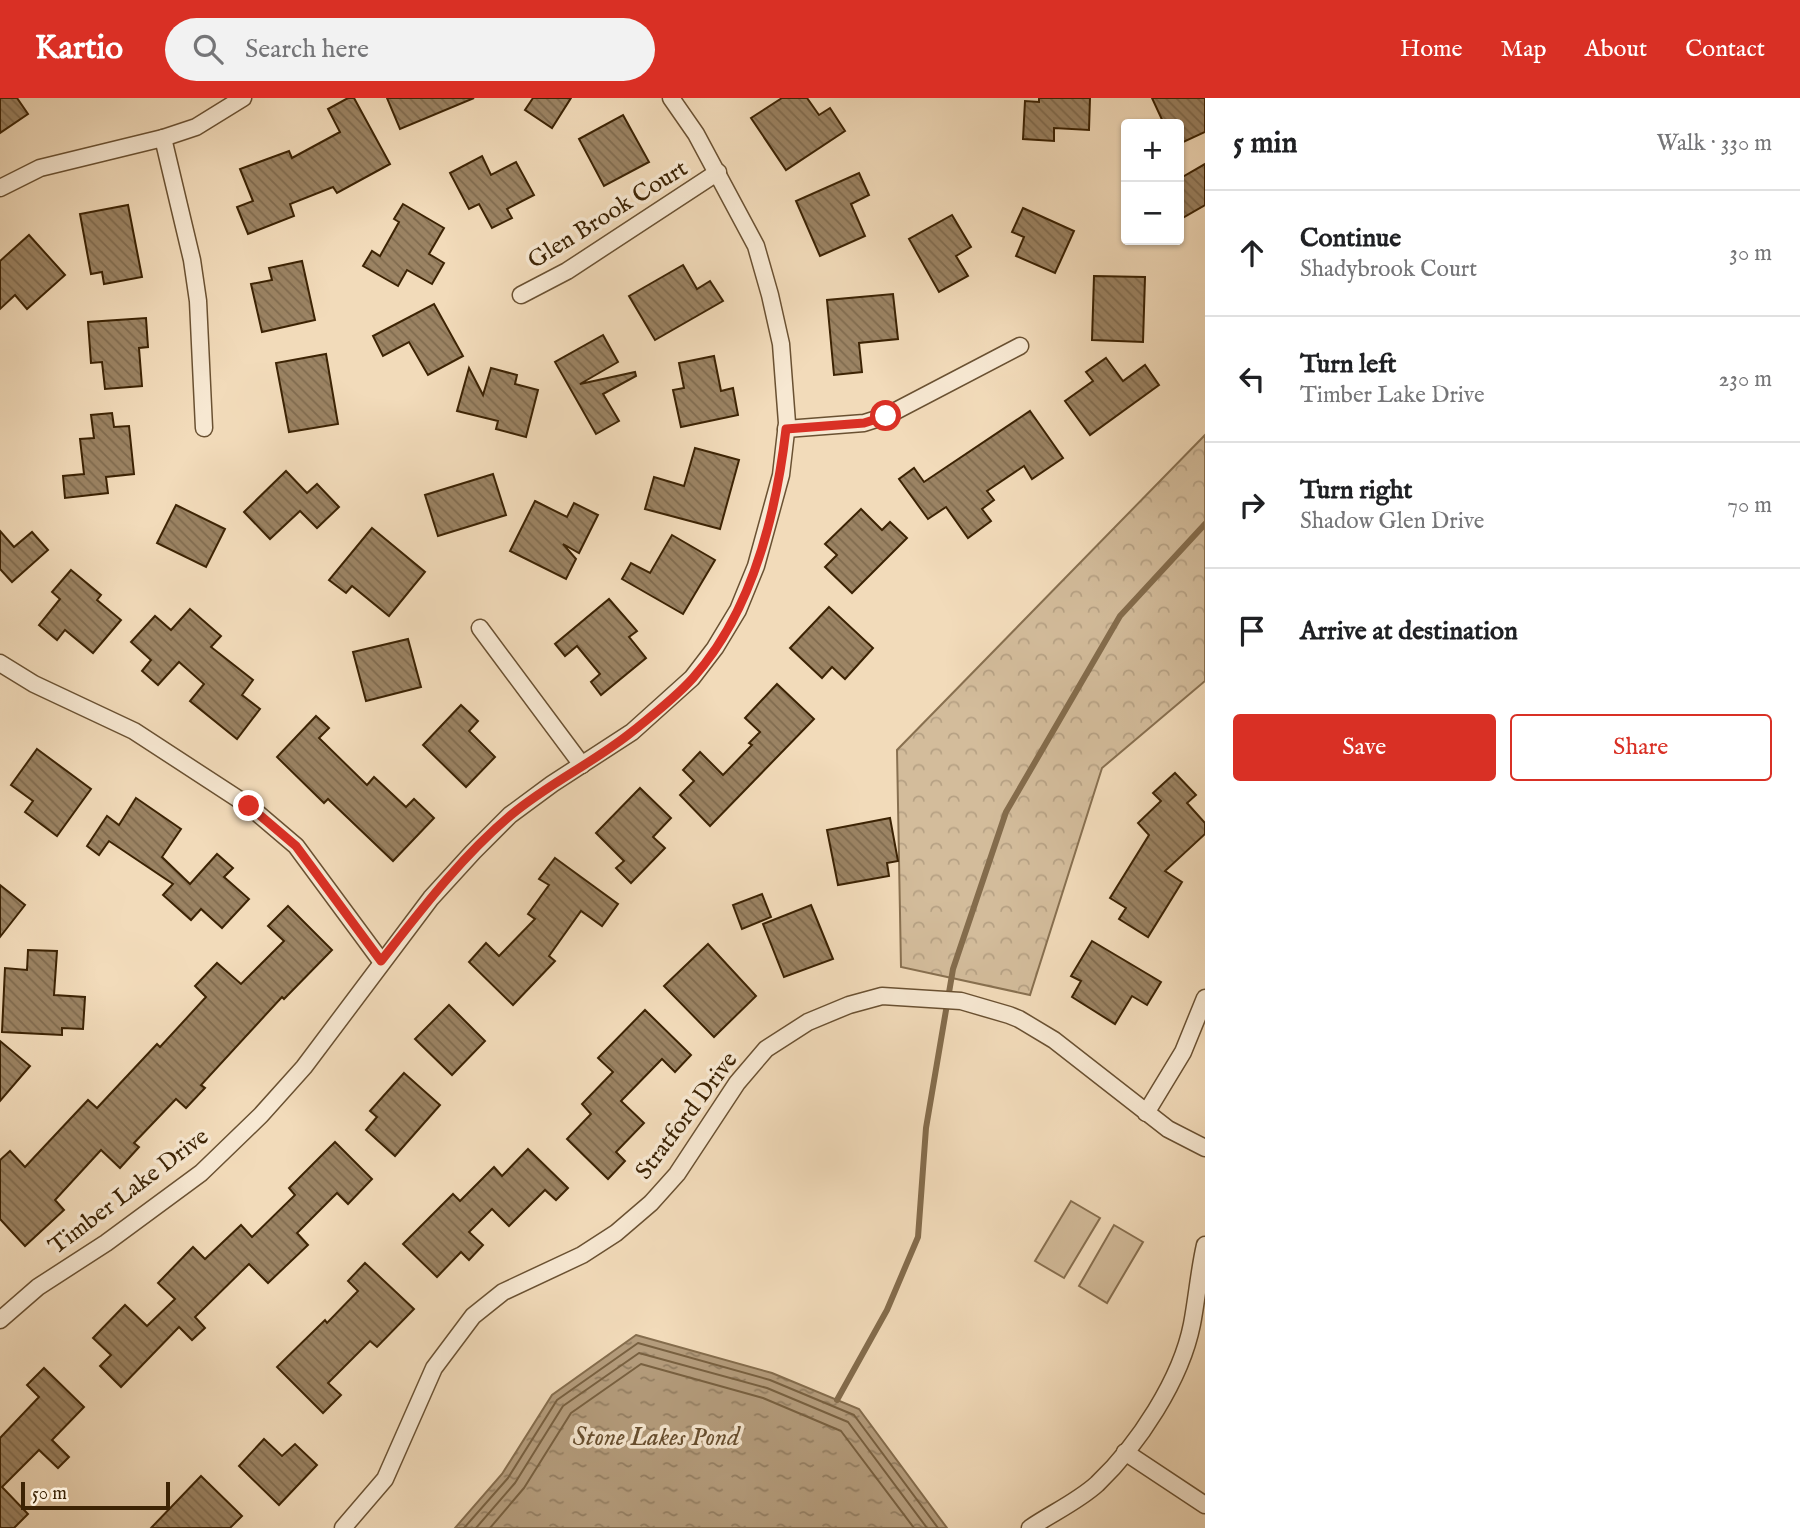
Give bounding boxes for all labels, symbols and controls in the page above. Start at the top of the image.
search box [165,18,655,81]
text: Kartio [35,28,123,70]
icon: search [189,30,227,68]
text: Search here [245,33,369,66]
text: Home [1400,34,1463,65]
text: Map [1501,34,1547,65]
text: About [1585,34,1647,65]
text: Contact [1685,34,1765,65]
map controls [1121,119,1184,245]
button: + [1121,119,1184,182]
text: 5 min [1233,125,1298,163]
text: Walk · 330 m [1657,129,1772,158]
street label: Glen Brook Court [522,153,694,277]
button: − [1121,182,1184,245]
text: Continue [1300,222,1401,255]
icon: ahead [1233,234,1271,272]
text: 30 m [1729,239,1772,268]
text: Shadybrook Court [1300,255,1477,284]
text: Turn left [1300,348,1397,381]
icon: left [1233,360,1271,398]
text: 230 m [1719,365,1772,394]
text: Timber Lake Drive [1300,381,1485,410]
route start [870,400,901,431]
text: Turn right [1300,474,1413,507]
icon: right [1233,486,1271,524]
text: 70 m [1727,491,1772,520]
text: Shadow Glen Drive [1300,507,1484,536]
icon: arrive [1233,612,1271,650]
text: Arrive at destination [1300,615,1518,648]
button: Save [1233,714,1496,781]
button: Share [1510,714,1772,781]
route end [233,790,264,821]
street label: Stratford Drive [629,1046,745,1186]
street label: Timber Lake Drive [43,1122,215,1262]
water label: Stone Lakes Pond [573,1421,741,1454]
scale bar [21,1479,170,1511]
text: 50 m [32,1482,67,1506]

